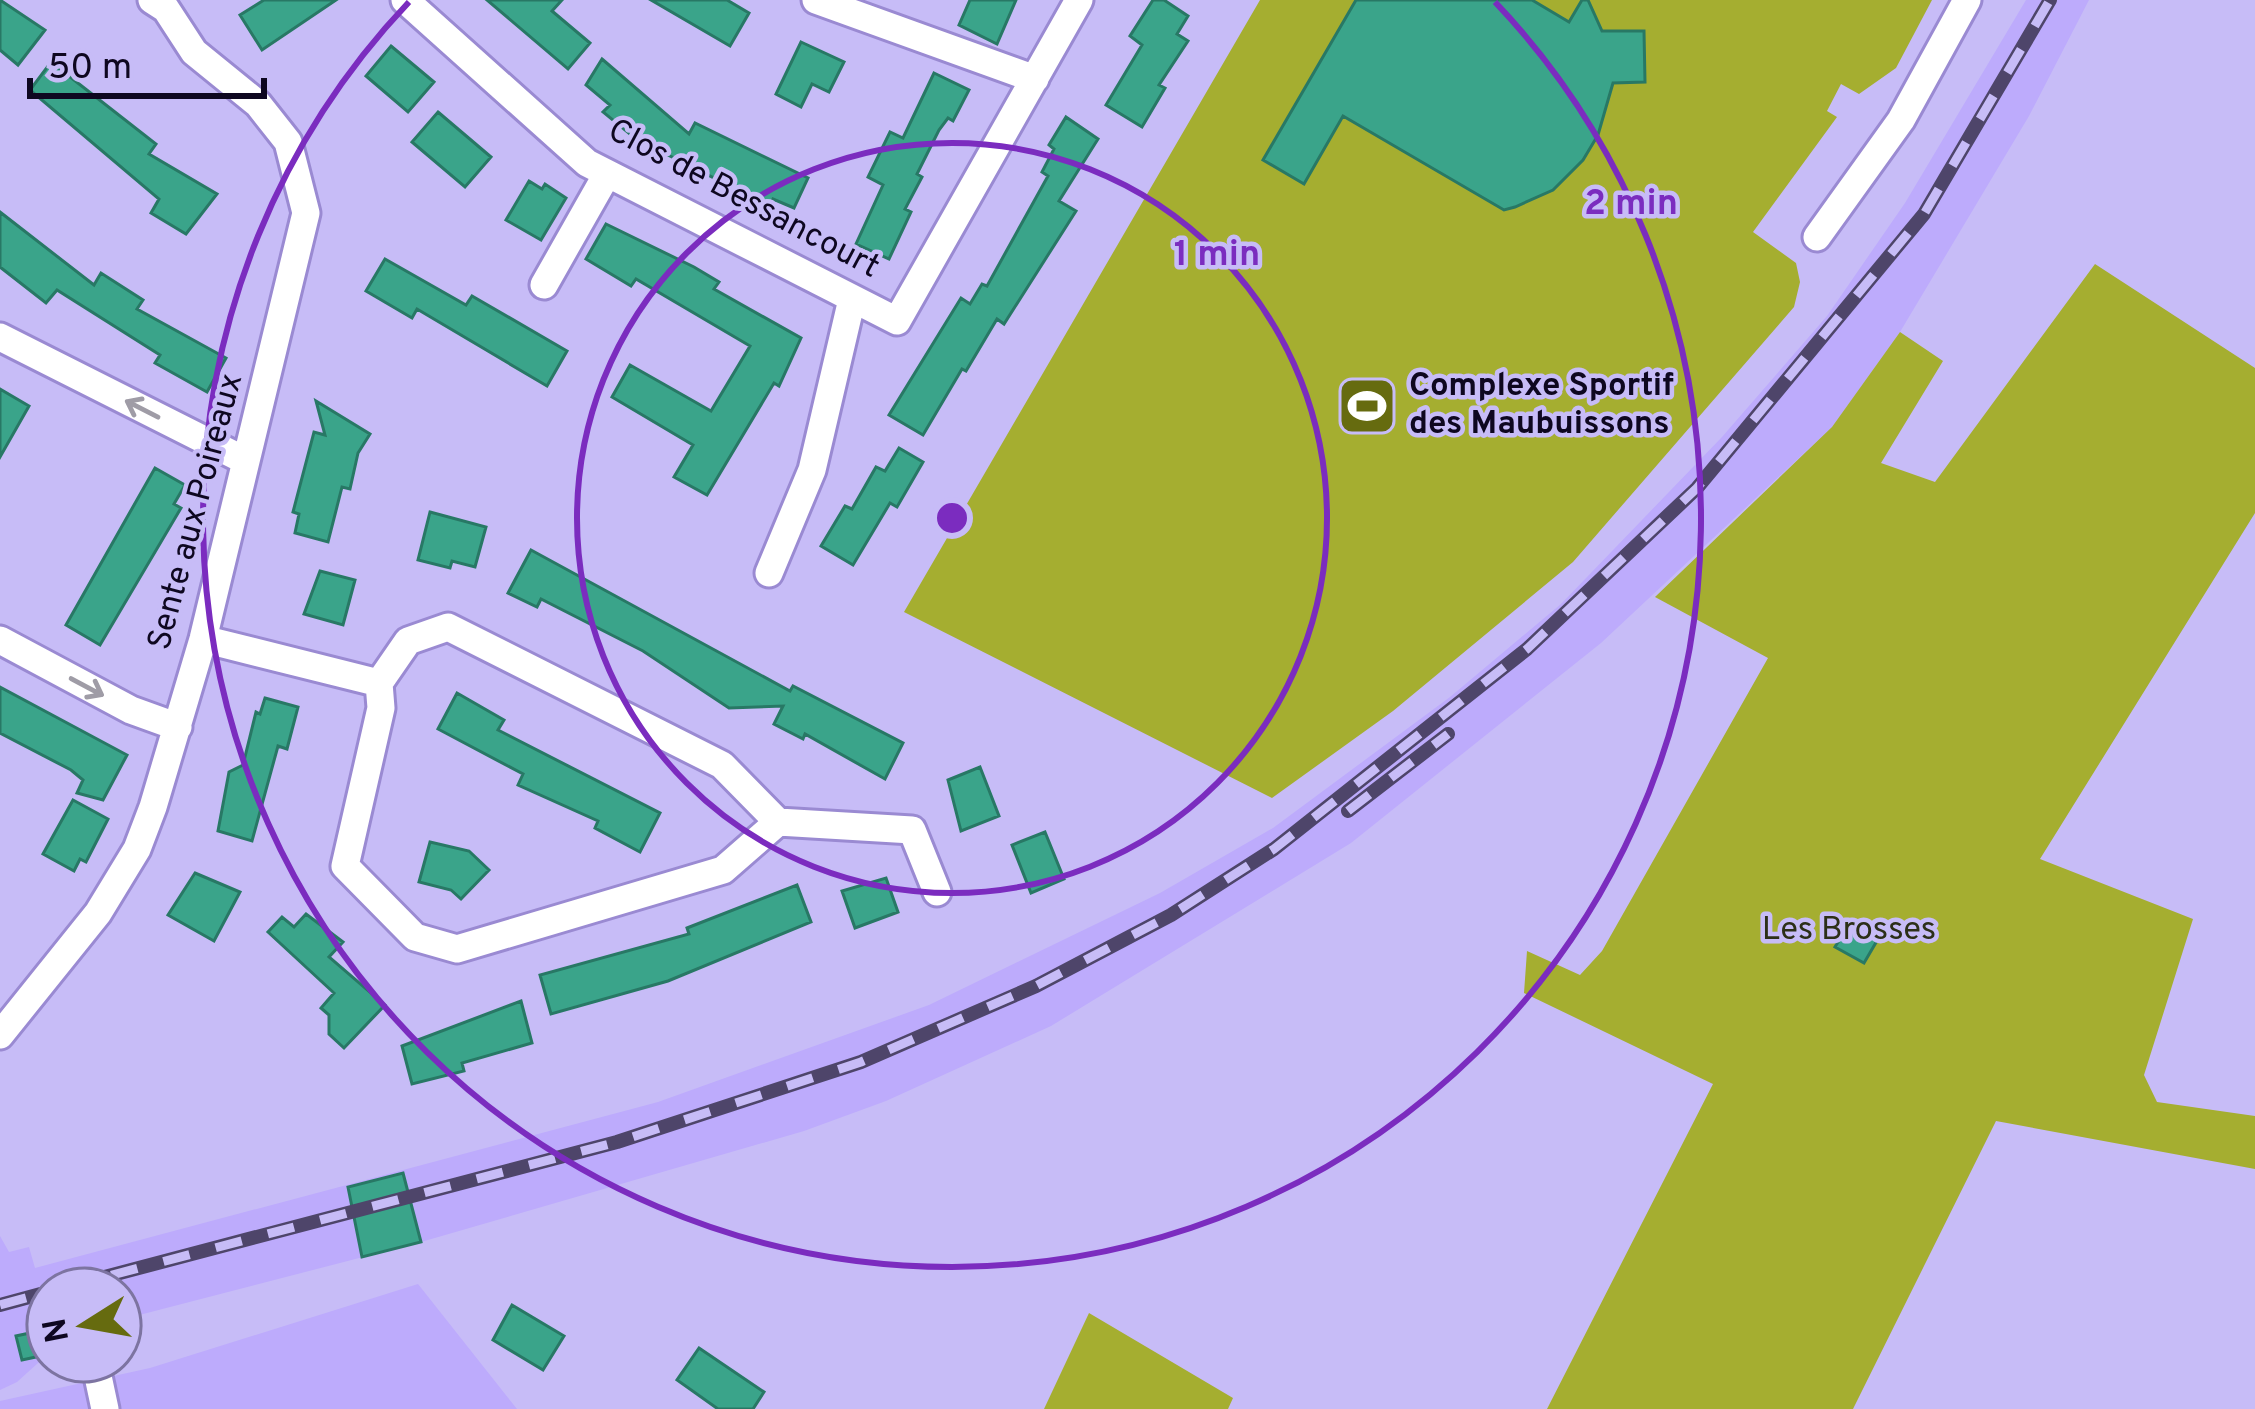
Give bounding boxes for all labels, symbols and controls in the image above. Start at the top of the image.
scale bar [30,24,264,98]
text: 50 m [48,46,132,92]
street label: Clos de Bessancourt [600,111,886,289]
text: 2 min [1584,182,1678,228]
text: 1 min [1174,233,1260,279]
place label: Complexe Sportif des Maubuissons [1409,366,1674,446]
street label: Sente aux Poireaux [140,369,254,655]
sports icon: Complexe Sportif des Maubuissons [1336,375,1398,437]
one-way arrow [124,396,160,419]
centre of rings [931,497,973,539]
one-way arrow [69,676,104,699]
park label: Les Brosses [1762,910,1936,952]
north arrow [24,1265,144,1385]
text: N [36,1314,81,1346]

